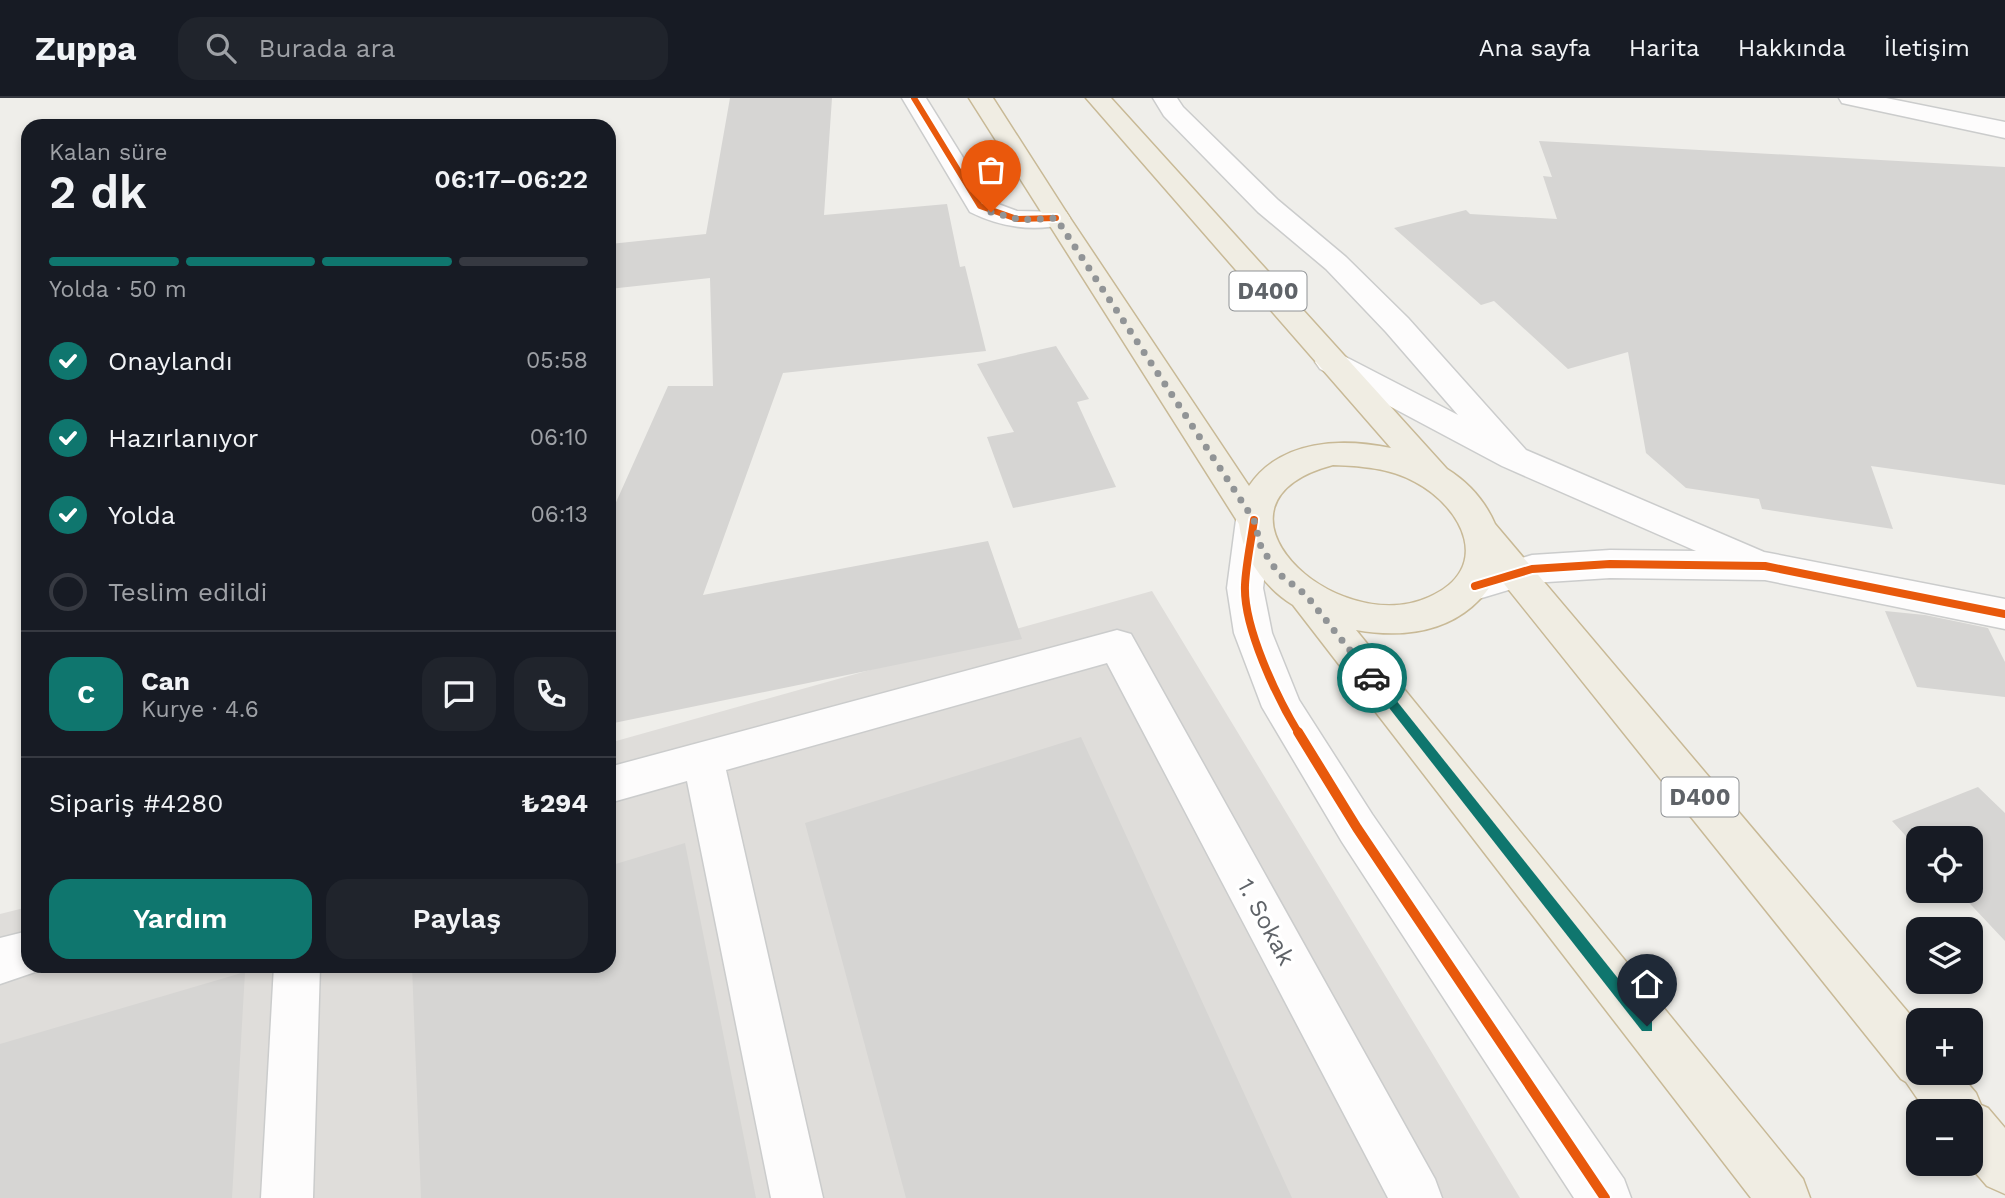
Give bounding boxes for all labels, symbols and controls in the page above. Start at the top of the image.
search box [178,17,668,80]
text: Zuppa [35,29,136,68]
icon: search [202,29,240,67]
text: Burada ara [258,33,395,63]
text: Ana sayfa [1479,34,1591,62]
text: Harita [1629,34,1700,62]
text: Hakkında [1738,34,1846,62]
text: İletişim [1884,34,1970,62]
text: Kalan süre [49,139,168,166]
pin [961,140,1021,212]
icon: bag [972,151,1010,189]
text: 06:17–06:22 [434,164,588,194]
text: 2 dk [49,165,147,219]
road number: D400 [1230,272,1306,310]
text: Yolda · 50 m [49,276,187,303]
icon: check [49,342,87,380]
text: Onaylandı [108,346,233,376]
text: 05:58 [526,347,588,374]
icon: check [49,419,87,457]
text: Hazırlanıyor [108,423,258,453]
text: 06:10 [530,424,588,451]
icon: check [49,496,87,534]
text: Yolda [108,500,176,530]
text: 06:13 [531,501,588,528]
text: Teslim edildi [108,577,267,607]
courier [1337,643,1407,713]
button: chat [422,657,496,731]
button: phone [514,657,588,731]
icon: car [1353,659,1391,697]
text: Can [141,666,190,696]
text: C [77,679,95,709]
text: Kurye · 4.6 [141,696,259,723]
road number: D400 [1662,778,1738,817]
text: Sipariş #4280 [49,788,223,818]
text: ₺294 [521,788,588,818]
map controls [1906,826,1983,1176]
button: locate [1906,826,1983,903]
street label: 1. Sokak [1232,874,1301,971]
button: Yardım [49,879,312,959]
button: Paylaş [326,879,588,959]
button: layers [1906,917,1983,994]
pin [1617,954,1677,1026]
icon: home [1628,965,1666,1003]
button: + [1906,1008,1983,1085]
button: − [1906,1099,1983,1176]

